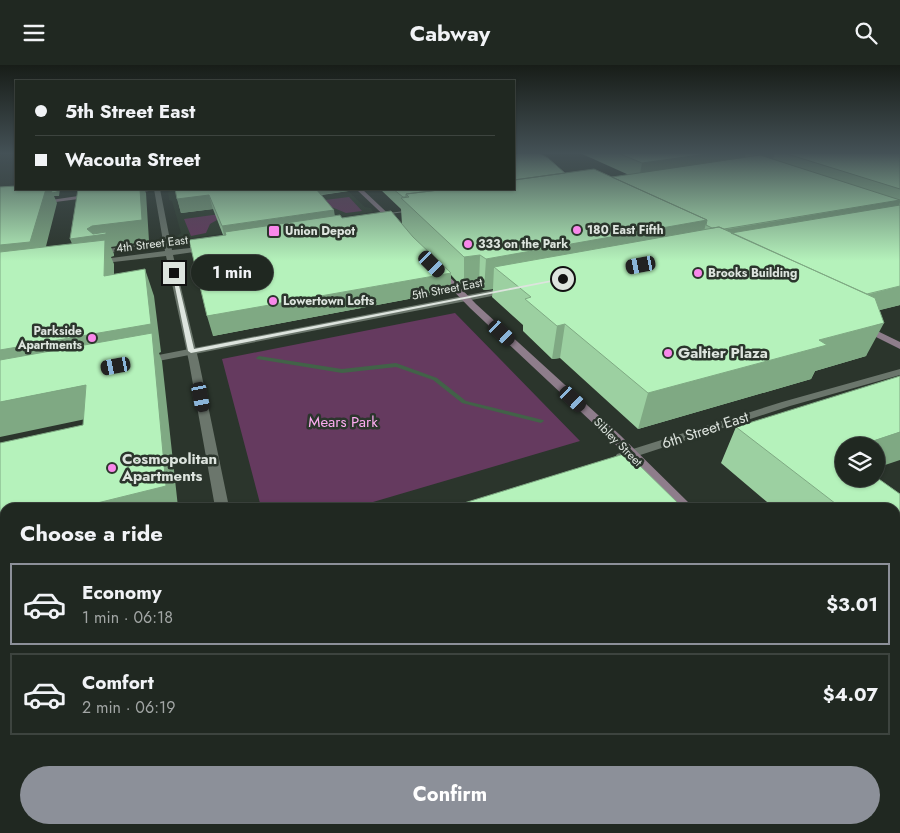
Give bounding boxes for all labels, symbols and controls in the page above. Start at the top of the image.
text: Cabway [410,17,490,49]
icon: menu [20,19,48,47]
icon: search [852,19,880,47]
text: 5th Street East [65,98,195,125]
text: Wacouta Street [65,146,200,173]
place label: 180 East Fifth [587,221,664,239]
place label: Union Depot [285,222,355,240]
marker: Union Depot [267,224,281,238]
marker: 180 East Fifth [571,224,583,236]
street label: 4th Street East [115,231,189,257]
place label: 333 on the Park [478,235,568,253]
marker: 333 on the Park [462,238,474,250]
car [416,248,447,280]
callout: 1 min [192,255,274,291]
car [624,255,657,275]
text: 1 min [212,261,252,284]
route end [163,262,185,284]
place label: Brooks Building [708,264,797,282]
marker: Brooks Building [692,267,704,279]
route start [552,268,574,290]
street label: 5th Street East [410,273,484,305]
place label: Lowertown Lofts [283,292,375,310]
marker: Lowertown Lofts [267,295,279,307]
car [485,317,518,349]
place label: Parkside Apartments [17,322,83,354]
marker: Parkside Apartments [86,332,98,344]
place label: Galtier Plaza [678,342,768,364]
marker: Galtier Plaza [662,347,674,359]
car [99,356,132,376]
car [190,381,211,413]
car [556,383,589,415]
street label: 6th Street East [659,406,752,454]
park label: Mears Park [308,411,378,433]
street label: Sibley Street [589,413,647,471]
map controls [835,437,885,487]
button: layers [835,437,885,487]
place label: Cosmopolitan Apartments [121,448,217,487]
marker: Cosmopolitan Apartments [106,462,118,474]
text: Choose a ride [20,517,163,549]
text: Economy [82,579,162,606]
icon: car [22,582,67,627]
text: $3.01 [826,591,878,618]
text: 1 min · 06:18 [82,606,173,629]
text: Comfort [82,669,154,696]
icon: car [22,672,67,717]
text: $4.07 [823,681,878,708]
text: 2 min · 06:19 [82,696,175,719]
button: Confirm [20,766,880,824]

